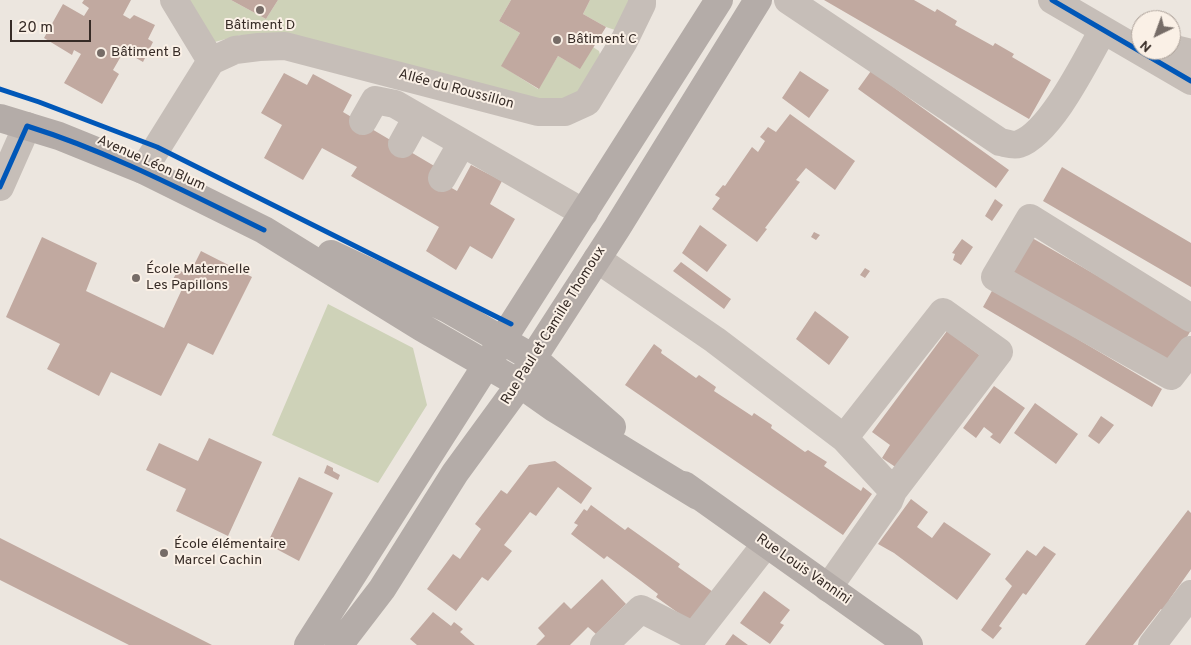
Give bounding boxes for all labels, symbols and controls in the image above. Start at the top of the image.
marker: Bâtiment D [254,4,266,16]
scale bar [12,10,94,42]
north arrow [1131,10,1181,60]
place label: Bâtiment D [225,18,295,34]
text: 20 m [18,19,53,38]
place label: Bâtiment C [567,32,637,48]
marker: Bâtiment C [551,34,563,46]
text: N [1137,36,1156,55]
place label: Bâtiment B [111,45,181,61]
marker: Bâtiment B [95,47,107,59]
street label: Allée du Roussillon [397,67,515,113]
street label: Avenue Léon Blum [94,133,208,195]
street label: Rue Paul et Camille Thomoux [498,244,610,408]
place label: École Maternelle Les Papillons [146,262,250,294]
marker: École Maternelle Les Papillons [130,272,142,284]
street label: Rue Louis Vannini [753,531,853,609]
place label: École élémentaire Marcel Cachin [174,537,286,570]
marker: École élémentaire Marcel Cachin [158,547,170,559]

